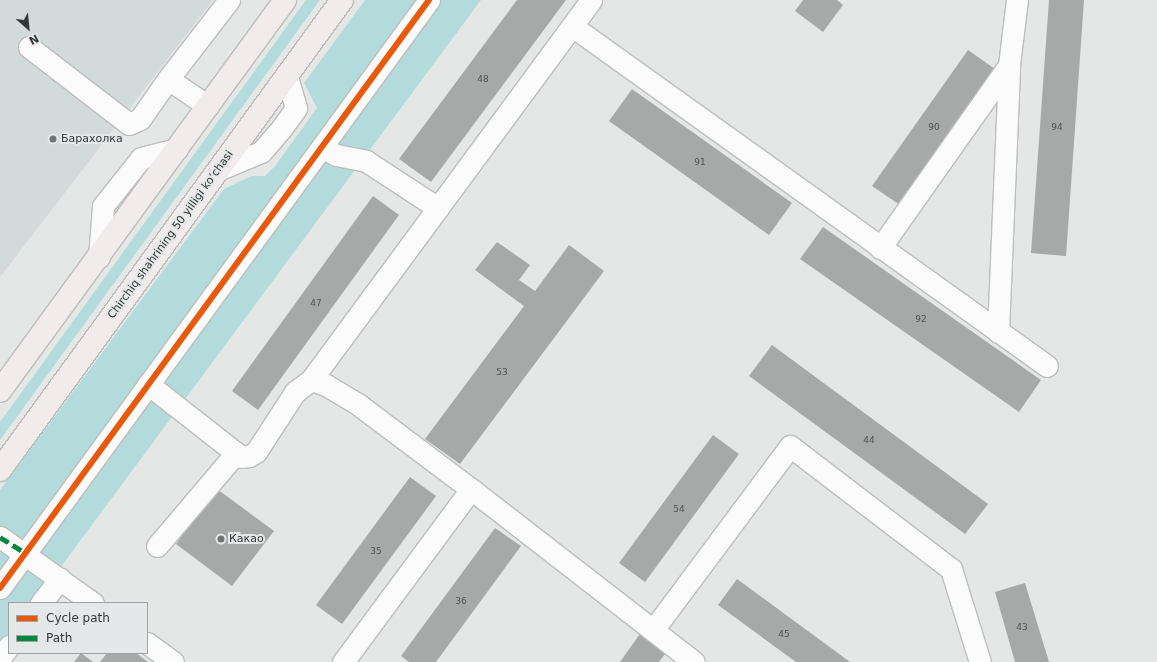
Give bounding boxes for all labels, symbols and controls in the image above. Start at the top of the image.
north arrow [8,8,48,48]
text: N [27,31,41,47]
house number: 48 [477,74,489,84]
house number: 90 [928,122,940,132]
house number: 94 [1051,122,1063,132]
place label: Барахолка [61,132,123,146]
marker: Барахолка [48,134,58,144]
street label: Chirchiq shahrining 50 yilligi koʻchasi [106,148,236,322]
house number: 91 [694,157,706,167]
house number: 47 [310,298,322,308]
house number: 92 [915,314,927,324]
house number: 53 [496,367,508,377]
house number: 44 [863,435,875,445]
house number: 54 [673,504,685,514]
place label: Какао [229,532,264,546]
marker: Какао [216,534,226,544]
house number: 35 [370,546,382,556]
house number: 36 [455,596,467,606]
legend [8,602,148,654]
text: Cycle path [46,611,110,625]
house number: 43 [1016,622,1028,632]
house number: 45 [778,629,790,639]
text: Path [46,631,72,645]

